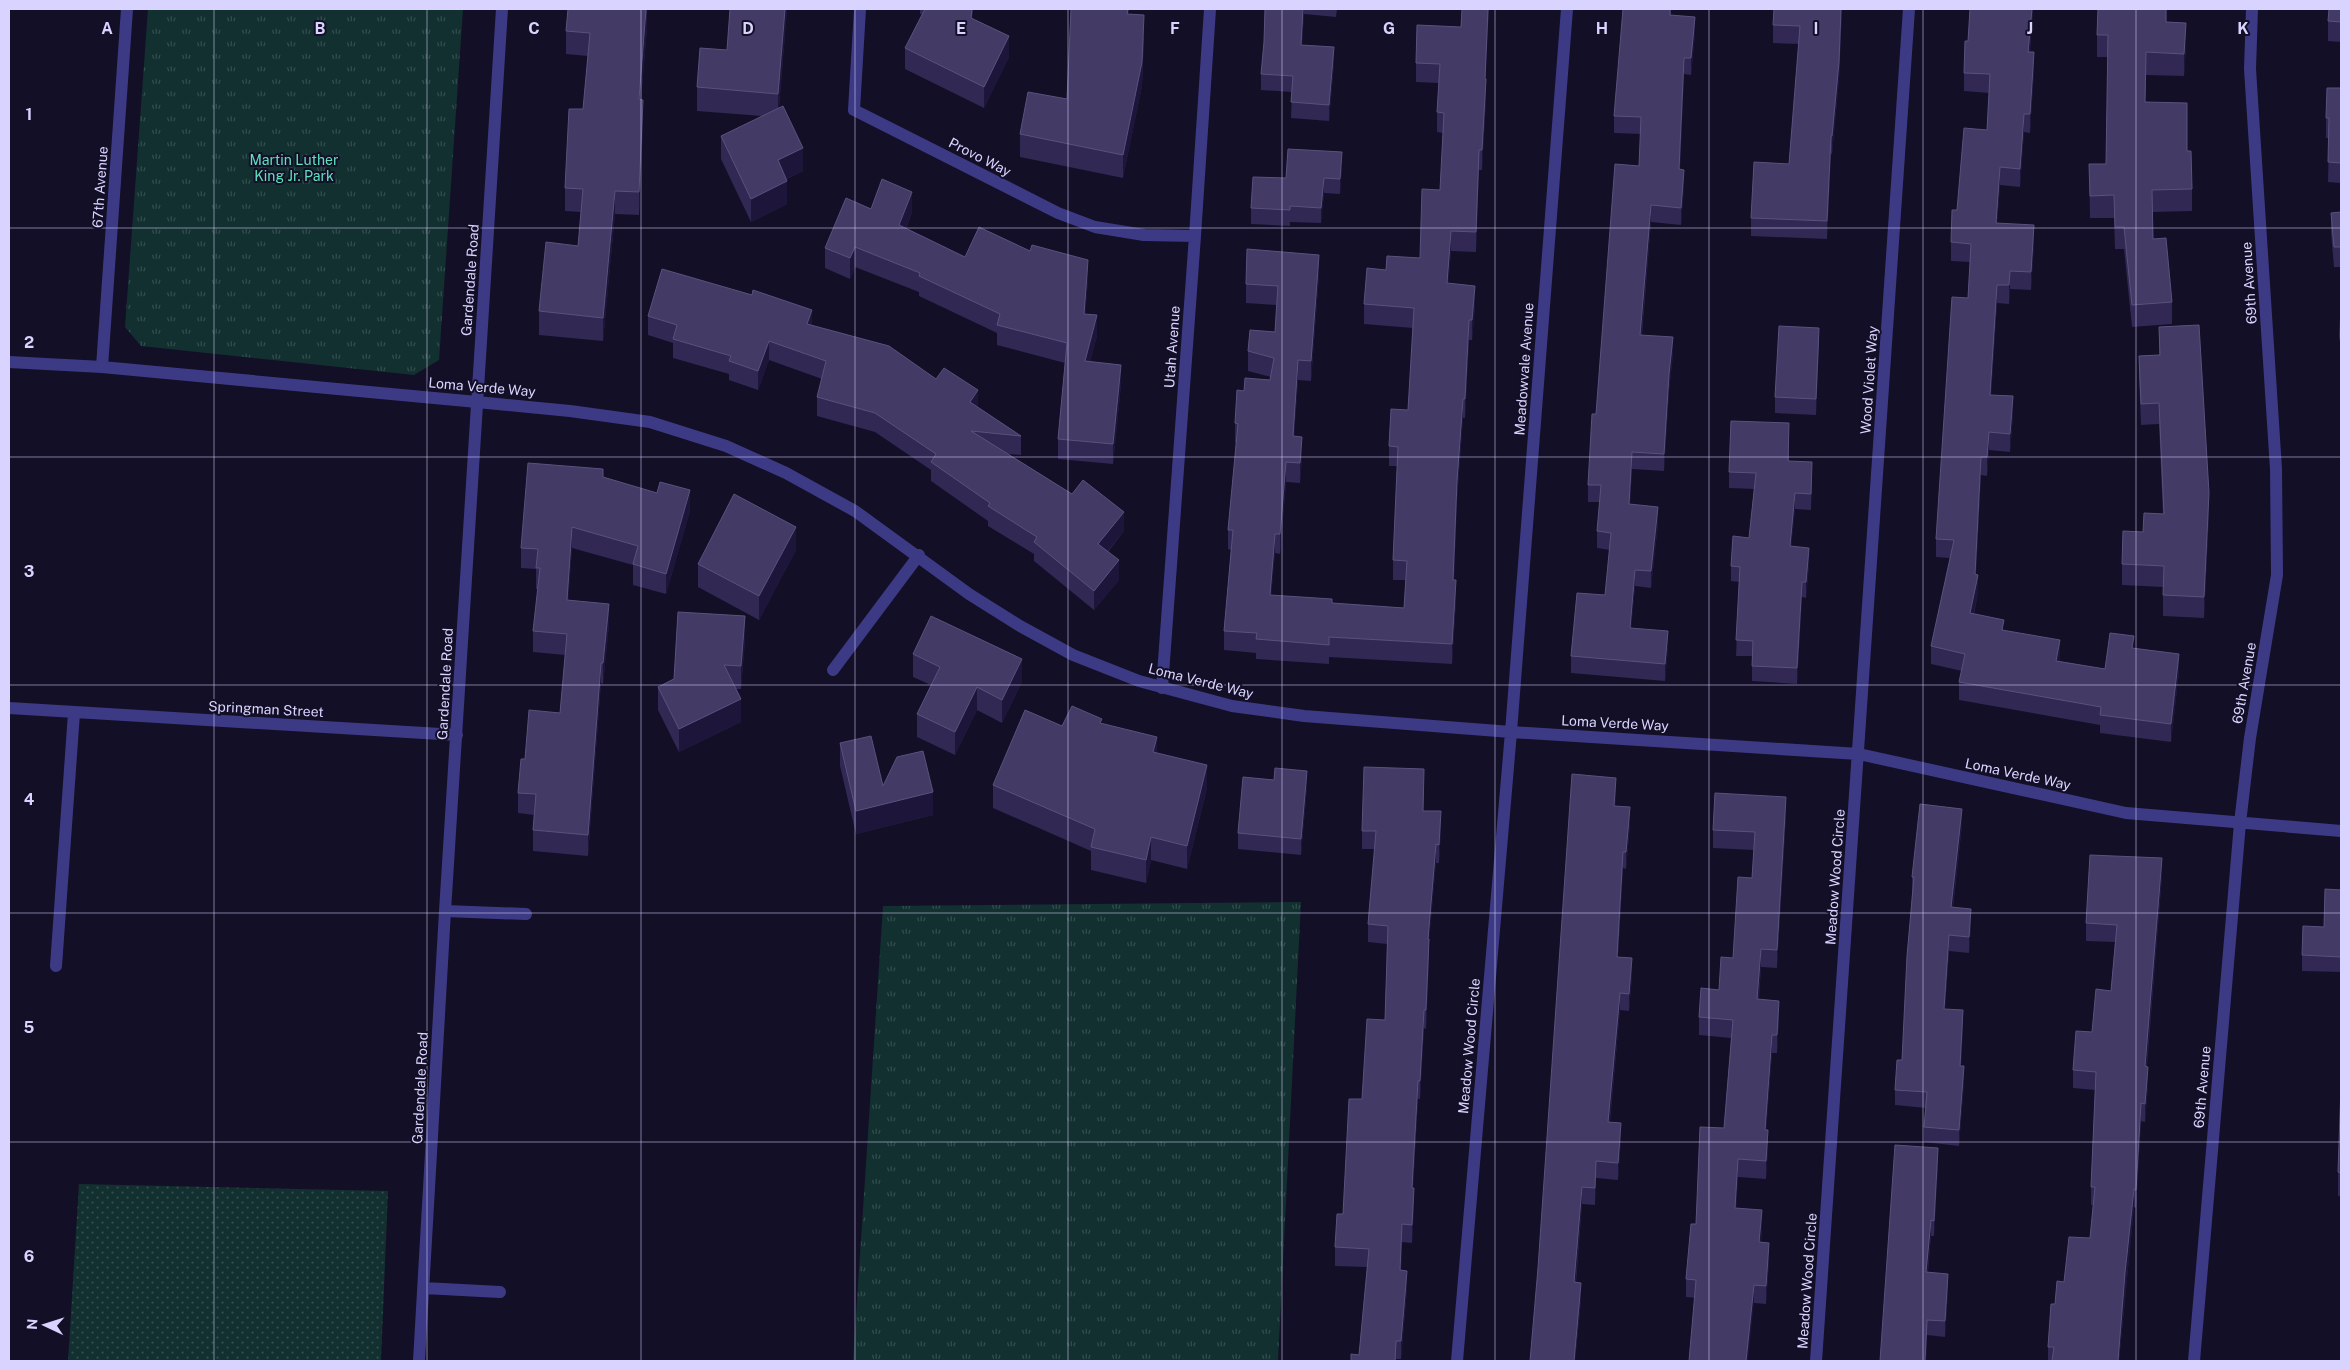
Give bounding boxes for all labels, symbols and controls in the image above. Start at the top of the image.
text: A [101,19,113,38]
text: B [315,19,326,38]
text: C [528,19,540,38]
text: D [742,19,754,38]
text: E [956,19,966,38]
text: F [1170,19,1180,38]
text: G [1383,19,1395,38]
text: H [1596,19,1608,38]
text: I [1814,19,1818,38]
text: J [2027,19,2033,38]
text: K [2237,19,2249,38]
text: 1 [26,105,32,124]
street label: Provo Way [946,135,1014,180]
street label: 67th Avenue [89,146,111,228]
park label: Martin Luther King Jr. Park [249,152,339,184]
street label: Gardendale Road [458,224,482,336]
street label: 69th Avenue [2238,241,2260,325]
street label: Meadowvale Avenue [1511,302,1537,436]
street label: Utah Avenue [1161,305,1183,389]
street label: Wood Violet Way [1857,325,1881,435]
text: 2 [24,333,34,352]
street label: Loma Verde Way [428,374,537,400]
text: 3 [24,562,34,581]
street label: Gardendale Road [434,628,456,740]
street label: 69th Avenue [2229,641,2259,725]
street label: Loma Verde Way [1147,660,1256,702]
street label: Springman Street [208,698,324,720]
street label: Loma Verde Way [1561,712,1670,734]
street label: Loma Verde Way [1964,755,2073,793]
text: 4 [24,790,35,809]
street label: Meadow Wood Circle [1822,808,1848,945]
street label: Meadow Wood Circle [1455,977,1483,1115]
text: 5 [24,1018,35,1037]
street label: Gardendale Road [409,1032,431,1144]
street label: 69th Avenue [2190,1045,2214,1129]
street label: Meadow Wood Circle [1794,1212,1820,1349]
text: 6 [24,1247,34,1266]
north arrow [20,1300,70,1350]
text: N [24,1318,40,1330]

